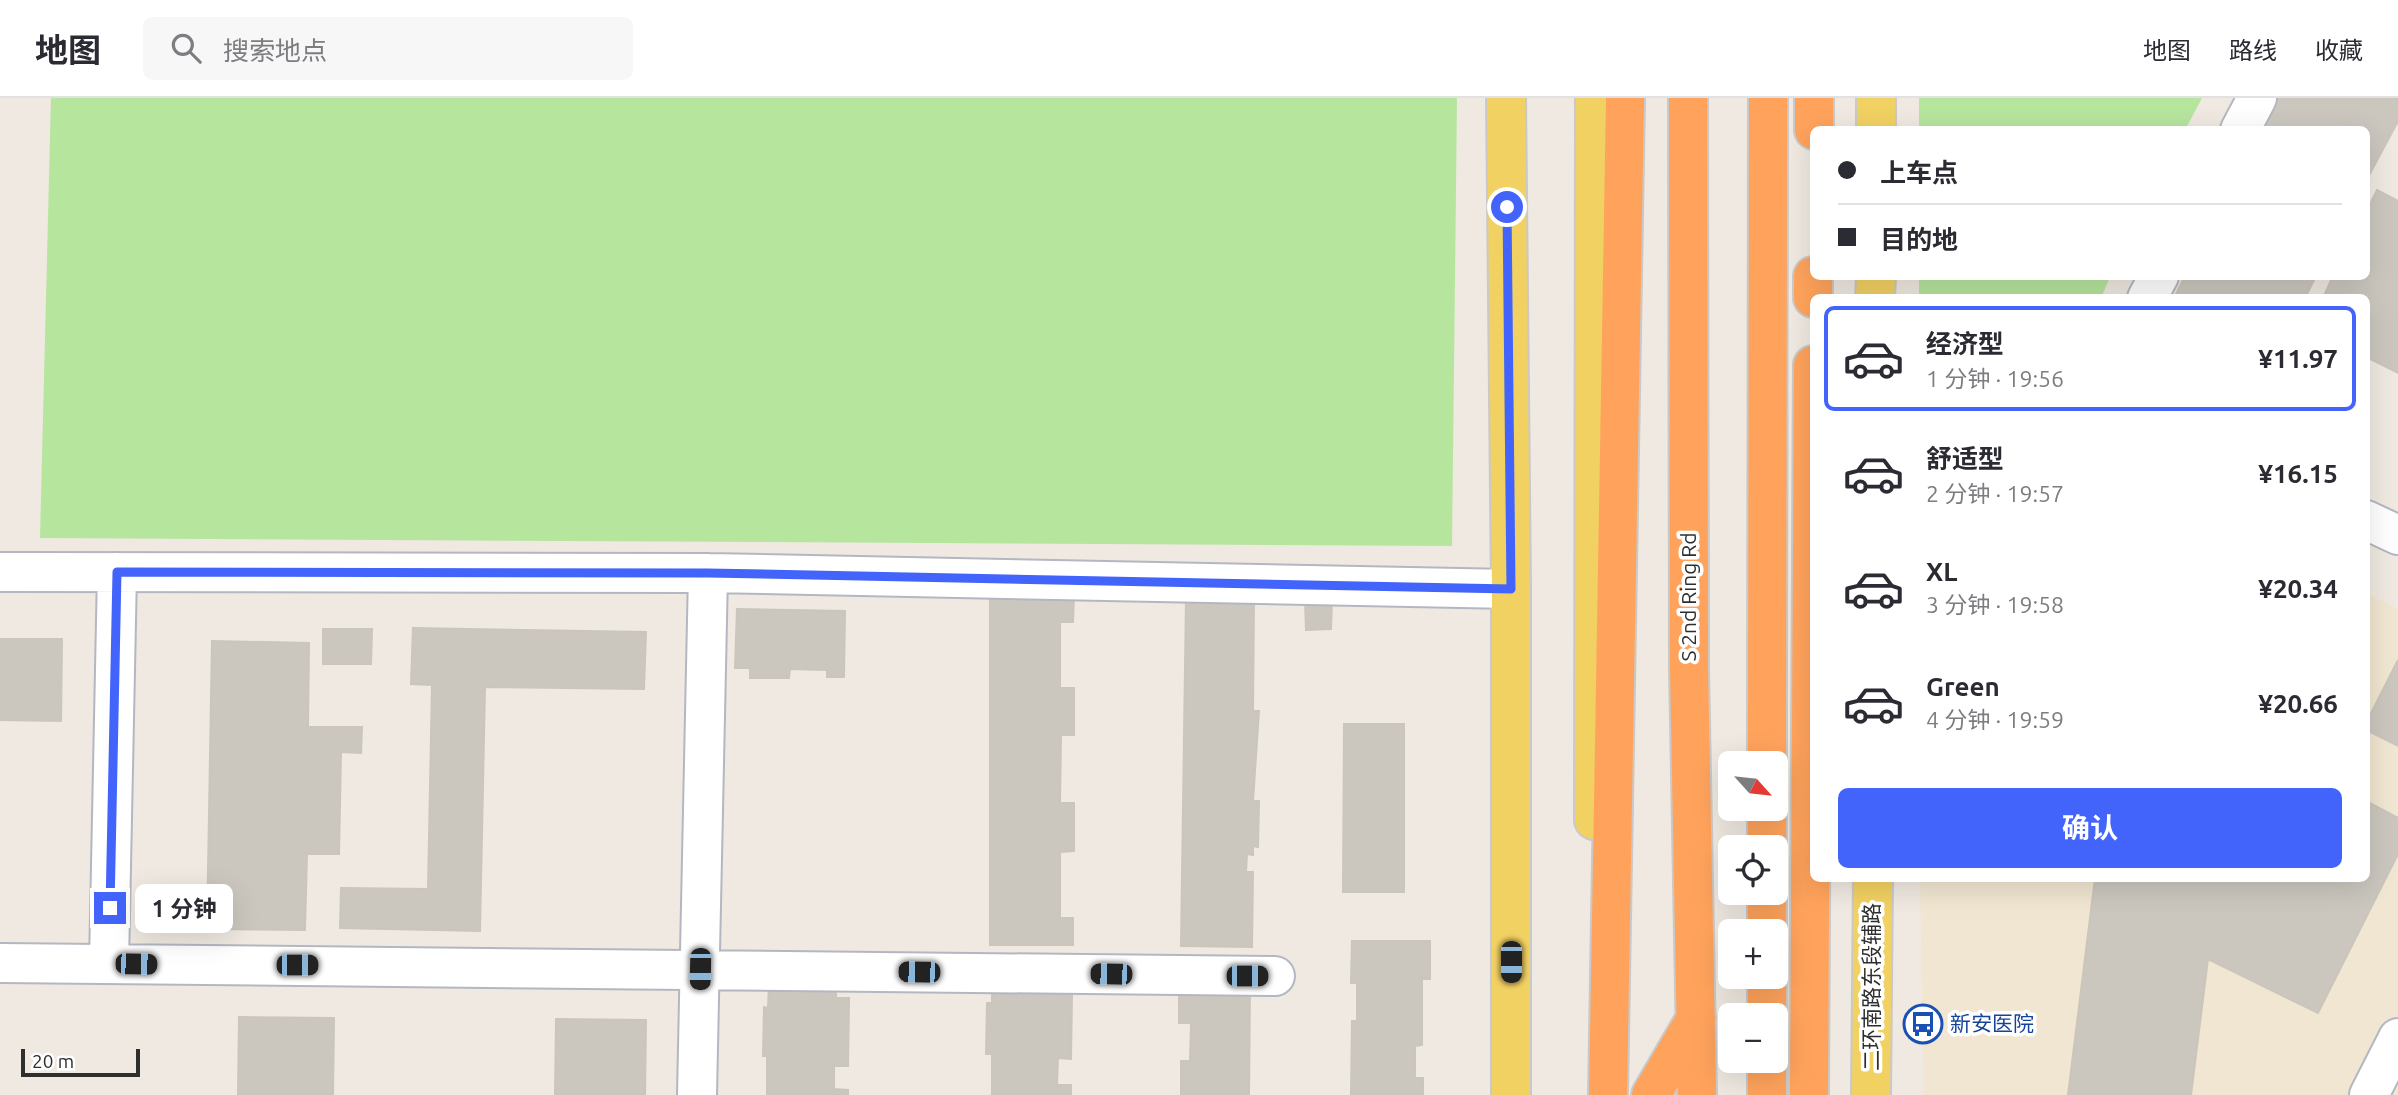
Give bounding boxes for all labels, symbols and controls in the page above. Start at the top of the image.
search box [143,17,633,80]
icon: search [167,29,205,67]
text: 地图 [35,31,101,68]
text: 搜索地点 [223,36,327,65]
text: 地图 [2143,37,2191,64]
text: 路线 [2229,37,2277,64]
text: 收藏 [2315,37,2363,64]
text: 上车点 [1880,158,1958,187]
route start [1491,191,1523,223]
text: 目的地 [1880,225,1958,254]
icon: car [1842,327,1905,390]
text: 经济型 [1926,329,2004,358]
text: ¥11.97 [2258,344,2338,373]
text: 1 分钟 · 19:56 [1926,366,2064,391]
icon: car [1842,442,1905,505]
text: 舒适型 [1926,444,2004,473]
text: ¥16.15 [2258,459,2338,488]
text: 2 分钟 · 19:57 [1926,481,2064,506]
street label: S 2nd Ring Rd [1676,532,1700,662]
icon: car [1842,557,1905,620]
text: XL [1926,557,1957,586]
text: ¥20.34 [2258,574,2338,603]
text: 3 分钟 · 19:58 [1926,592,2064,617]
icon: car [1842,672,1905,735]
text: Green [1926,672,2000,701]
text: ¥20.66 [2258,689,2338,718]
text: 4 分钟 · 19:59 [1926,707,2064,732]
north arrow [1718,751,1788,821]
map controls [1718,751,1788,1073]
button: 确认 [1838,788,2342,868]
button: locate [1718,835,1788,905]
callout: 1 分钟 [134,884,232,932]
route end [94,892,126,924]
text: 1 分钟 [152,896,216,921]
street label: 二环南路东段辅路 [1859,903,1883,1071]
button: + [1718,919,1788,989]
car [1501,941,1522,983]
car [690,948,711,990]
car [115,953,158,975]
car [277,955,319,976]
car [898,961,941,983]
car [1090,963,1133,985]
car [1227,966,1269,987]
button: − [1718,1003,1788,1073]
bus stop icon: 新安医院 [1902,1003,1944,1045]
place label: 新安医院 [1950,1011,2034,1035]
scale bar [21,1046,140,1078]
text: 20 m [32,1050,74,1072]

